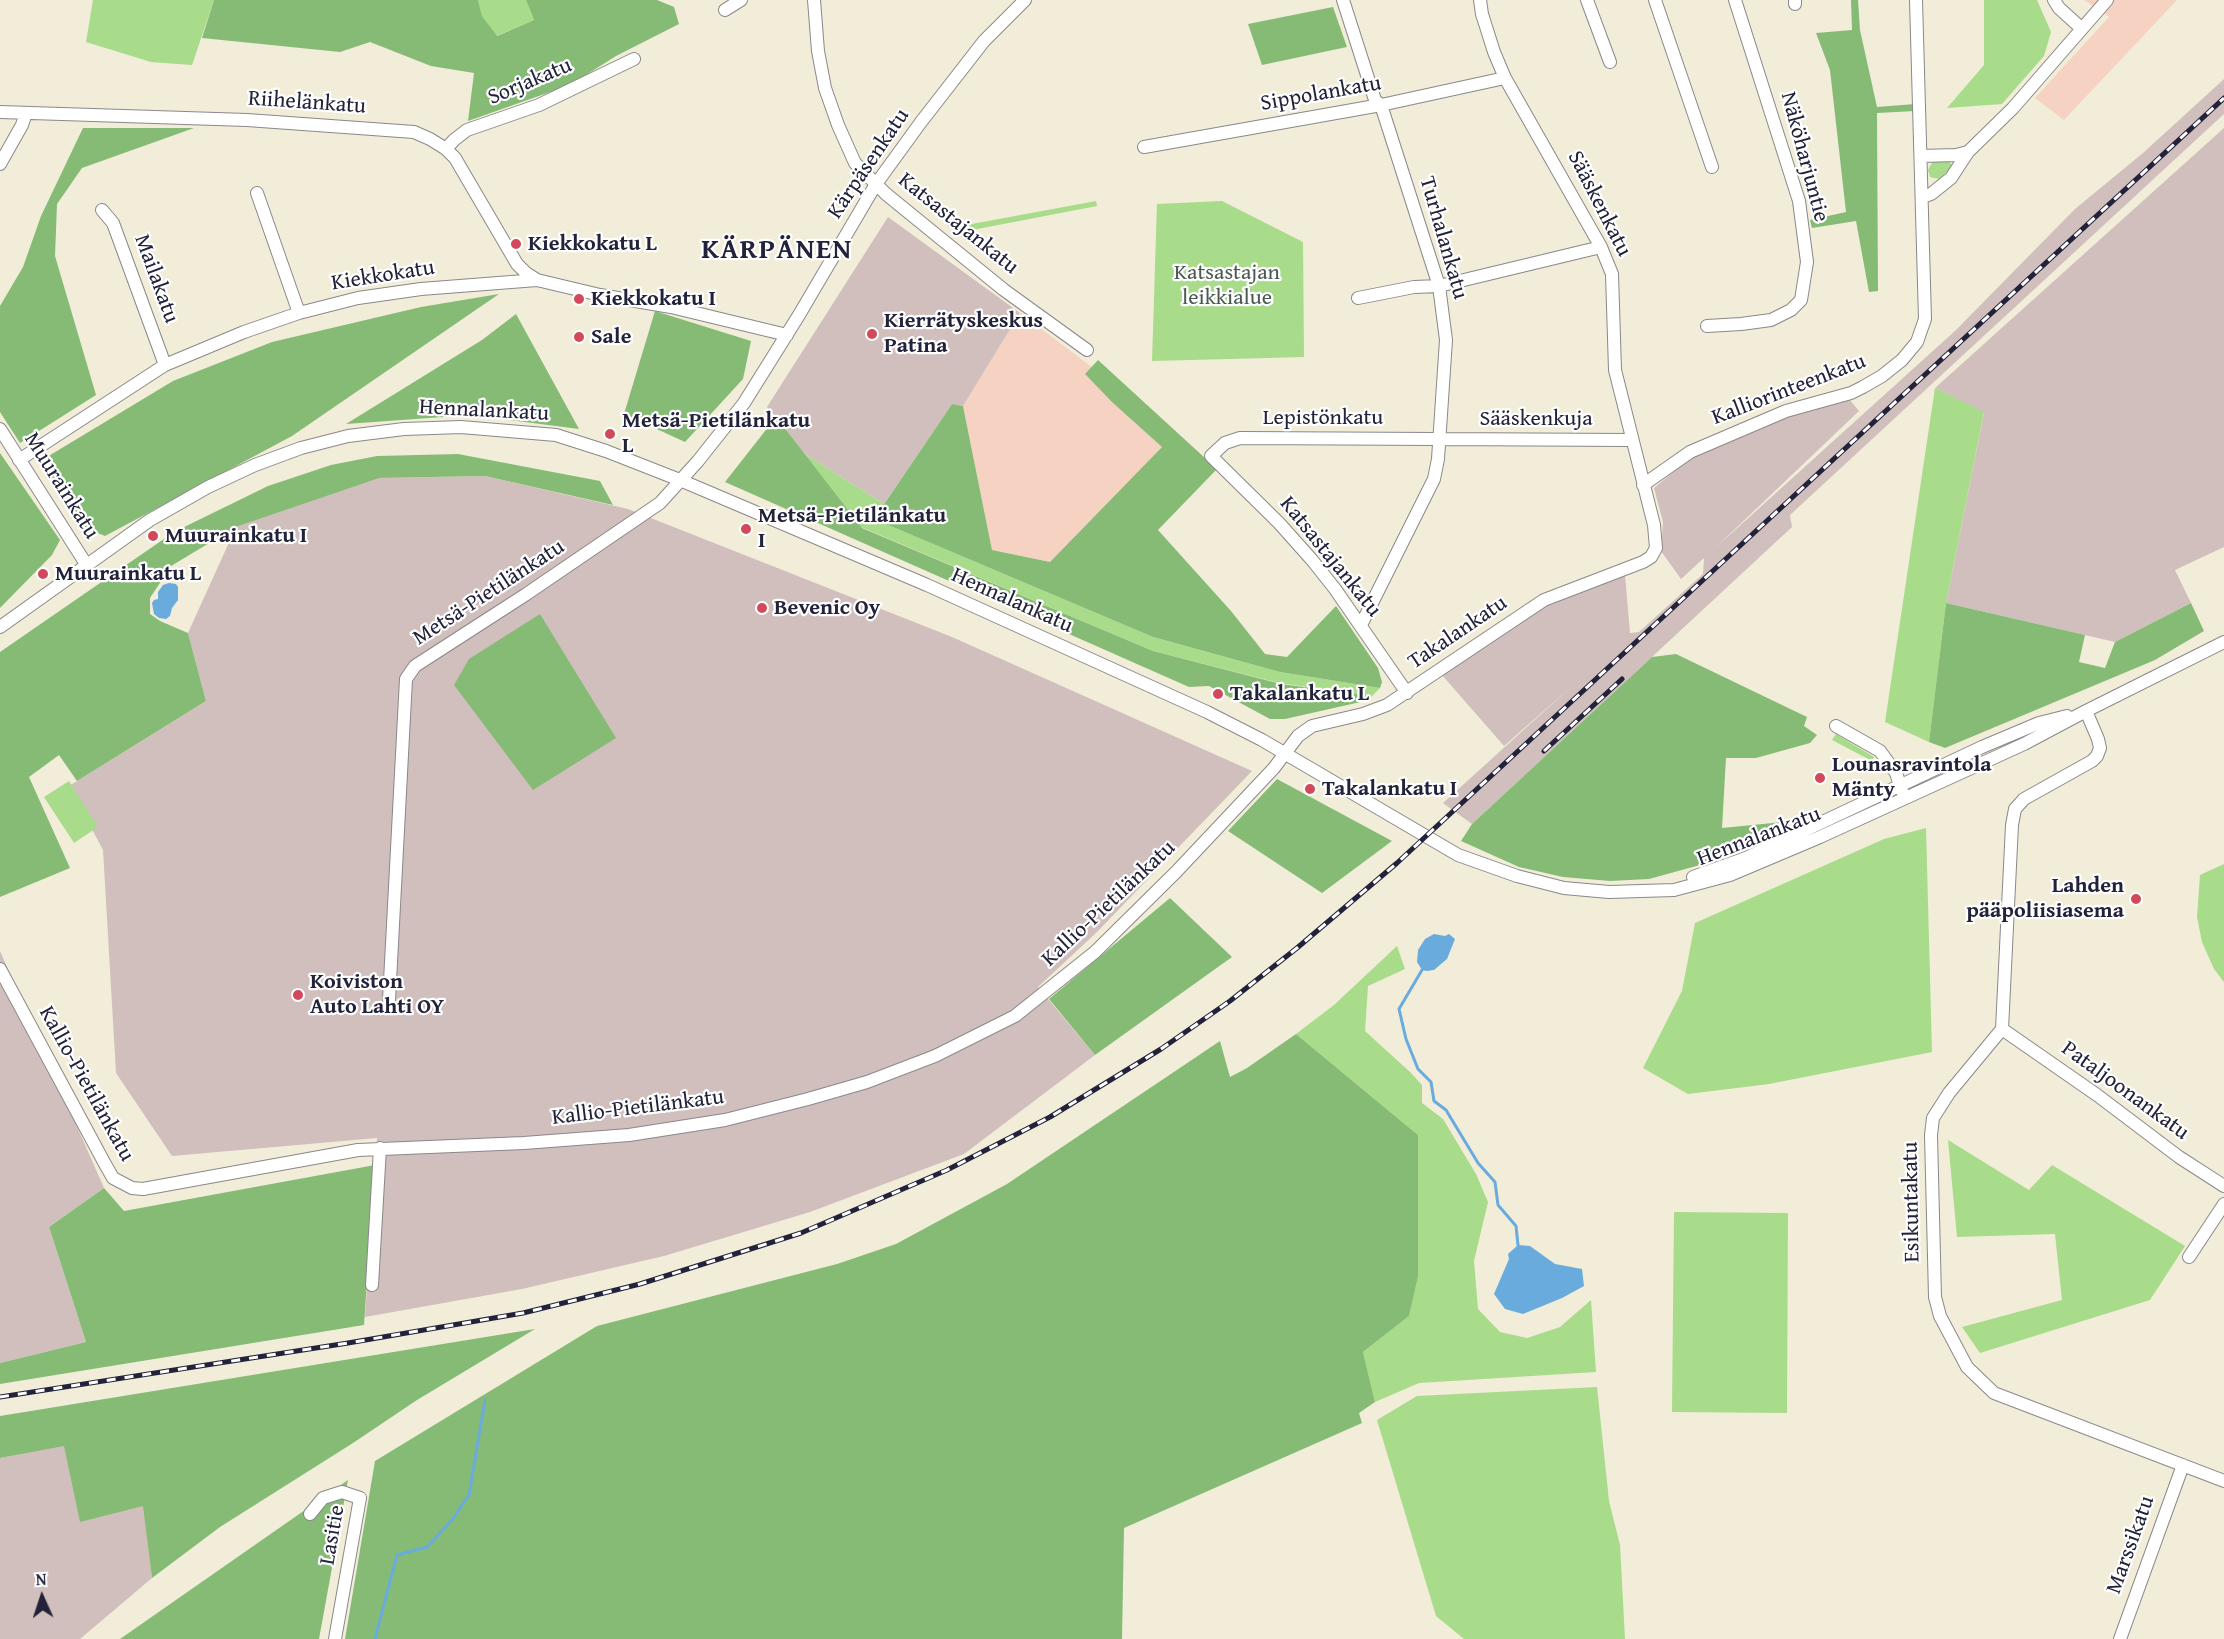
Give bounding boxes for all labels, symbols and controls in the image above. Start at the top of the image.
street label: Sorjakatu [484,53,576,111]
street label: Sippolankatu [1259,70,1383,118]
street label: Riihelänkatu [247,86,367,120]
street label: Näköharjuntie [1774,89,1834,225]
street label: Kärpäsenkatu [822,104,916,224]
street label: Sääskenkatu [1561,147,1637,261]
street label: Katsastajankatu [893,167,1023,281]
street label: Turhalankatu [1413,174,1473,302]
street label: Mailakatu [128,231,184,327]
place label: Kiekkokatu L [528,231,657,257]
district label: KÄRPÄNEN [701,234,853,268]
marker: Kiekkokatu L [509,237,523,251]
street label: Kiekkokatu [330,255,436,297]
park label: Katsastajan leikkialue [1174,260,1280,312]
place label: Kiekkokatu I [591,286,716,312]
marker: Kiekkokatu I [572,292,586,306]
place label: Kierrätyskeskus Patina [884,308,1043,360]
place label: Sale [591,324,631,350]
marker: Kierrätyskeskus Patina [865,327,879,341]
marker: Sale [572,330,586,344]
street label: Kalliorinteenkatu [1708,349,1870,431]
street label: Hennalankatu [418,394,550,428]
street label: Lepistönkatu [1263,405,1383,431]
street label: Sääskenkuja [1479,406,1593,432]
place label: Metsä-Pietilänkatu L [622,408,810,460]
marker: Metsä-Pietilänkatu L [603,427,617,441]
street label: Muurainkatu [18,428,104,544]
street label: Katsastajankatu [1273,492,1387,622]
place label: Metsä-Pietilänkatu I [758,503,946,554]
marker: Metsä-Pietilänkatu I [739,522,753,536]
place label: Muurainkatu I [165,523,307,549]
marker: Muurainkatu I [146,529,160,543]
street label: Metsä-Pietilänkatu [408,534,570,652]
place label: Muurainkatu L [55,561,201,587]
street label: Hennalankatu [947,562,1077,640]
marker: Muurainkatu L [36,567,50,581]
street label: Takalankatu [1404,590,1512,676]
place label: Bevenic Oy [774,595,880,621]
marker: Bevenic Oy [755,601,769,615]
place label: Takalankatu L [1230,681,1369,707]
marker: Takalankatu L [1211,687,1225,701]
place label: Lounasravintola Mänty [1832,752,1992,804]
marker: Lounasravintola Mänty [1813,771,1827,785]
place label: Takalankatu I [1322,776,1457,802]
marker: Takalankatu I [1303,782,1317,796]
street label: Hennalankatu [1693,801,1825,873]
street label: Kallio-Pietilänkatu [1037,835,1181,973]
place label: Lahden pääpoliisiasema [1966,873,2124,924]
marker: Lahden pääpoliisiasema [2129,892,2143,906]
place label: Koiviston Auto Lahti OY [310,969,444,1020]
marker: Koiviston Auto Lahti OY [291,988,305,1002]
street label: Kallio-Pietilänkatu [32,1002,140,1166]
street label: Pataljoonankatu [2056,1036,2194,1146]
street label: Kallio-Pietilänkatu [550,1084,726,1132]
street label: Esikuntakatu [1898,1141,1926,1263]
street label: Marssikatu [2101,1492,2161,1598]
street label: Lasitie [315,1503,351,1567]
north arrow [12,1567,72,1627]
text: N [35,1567,47,1591]

